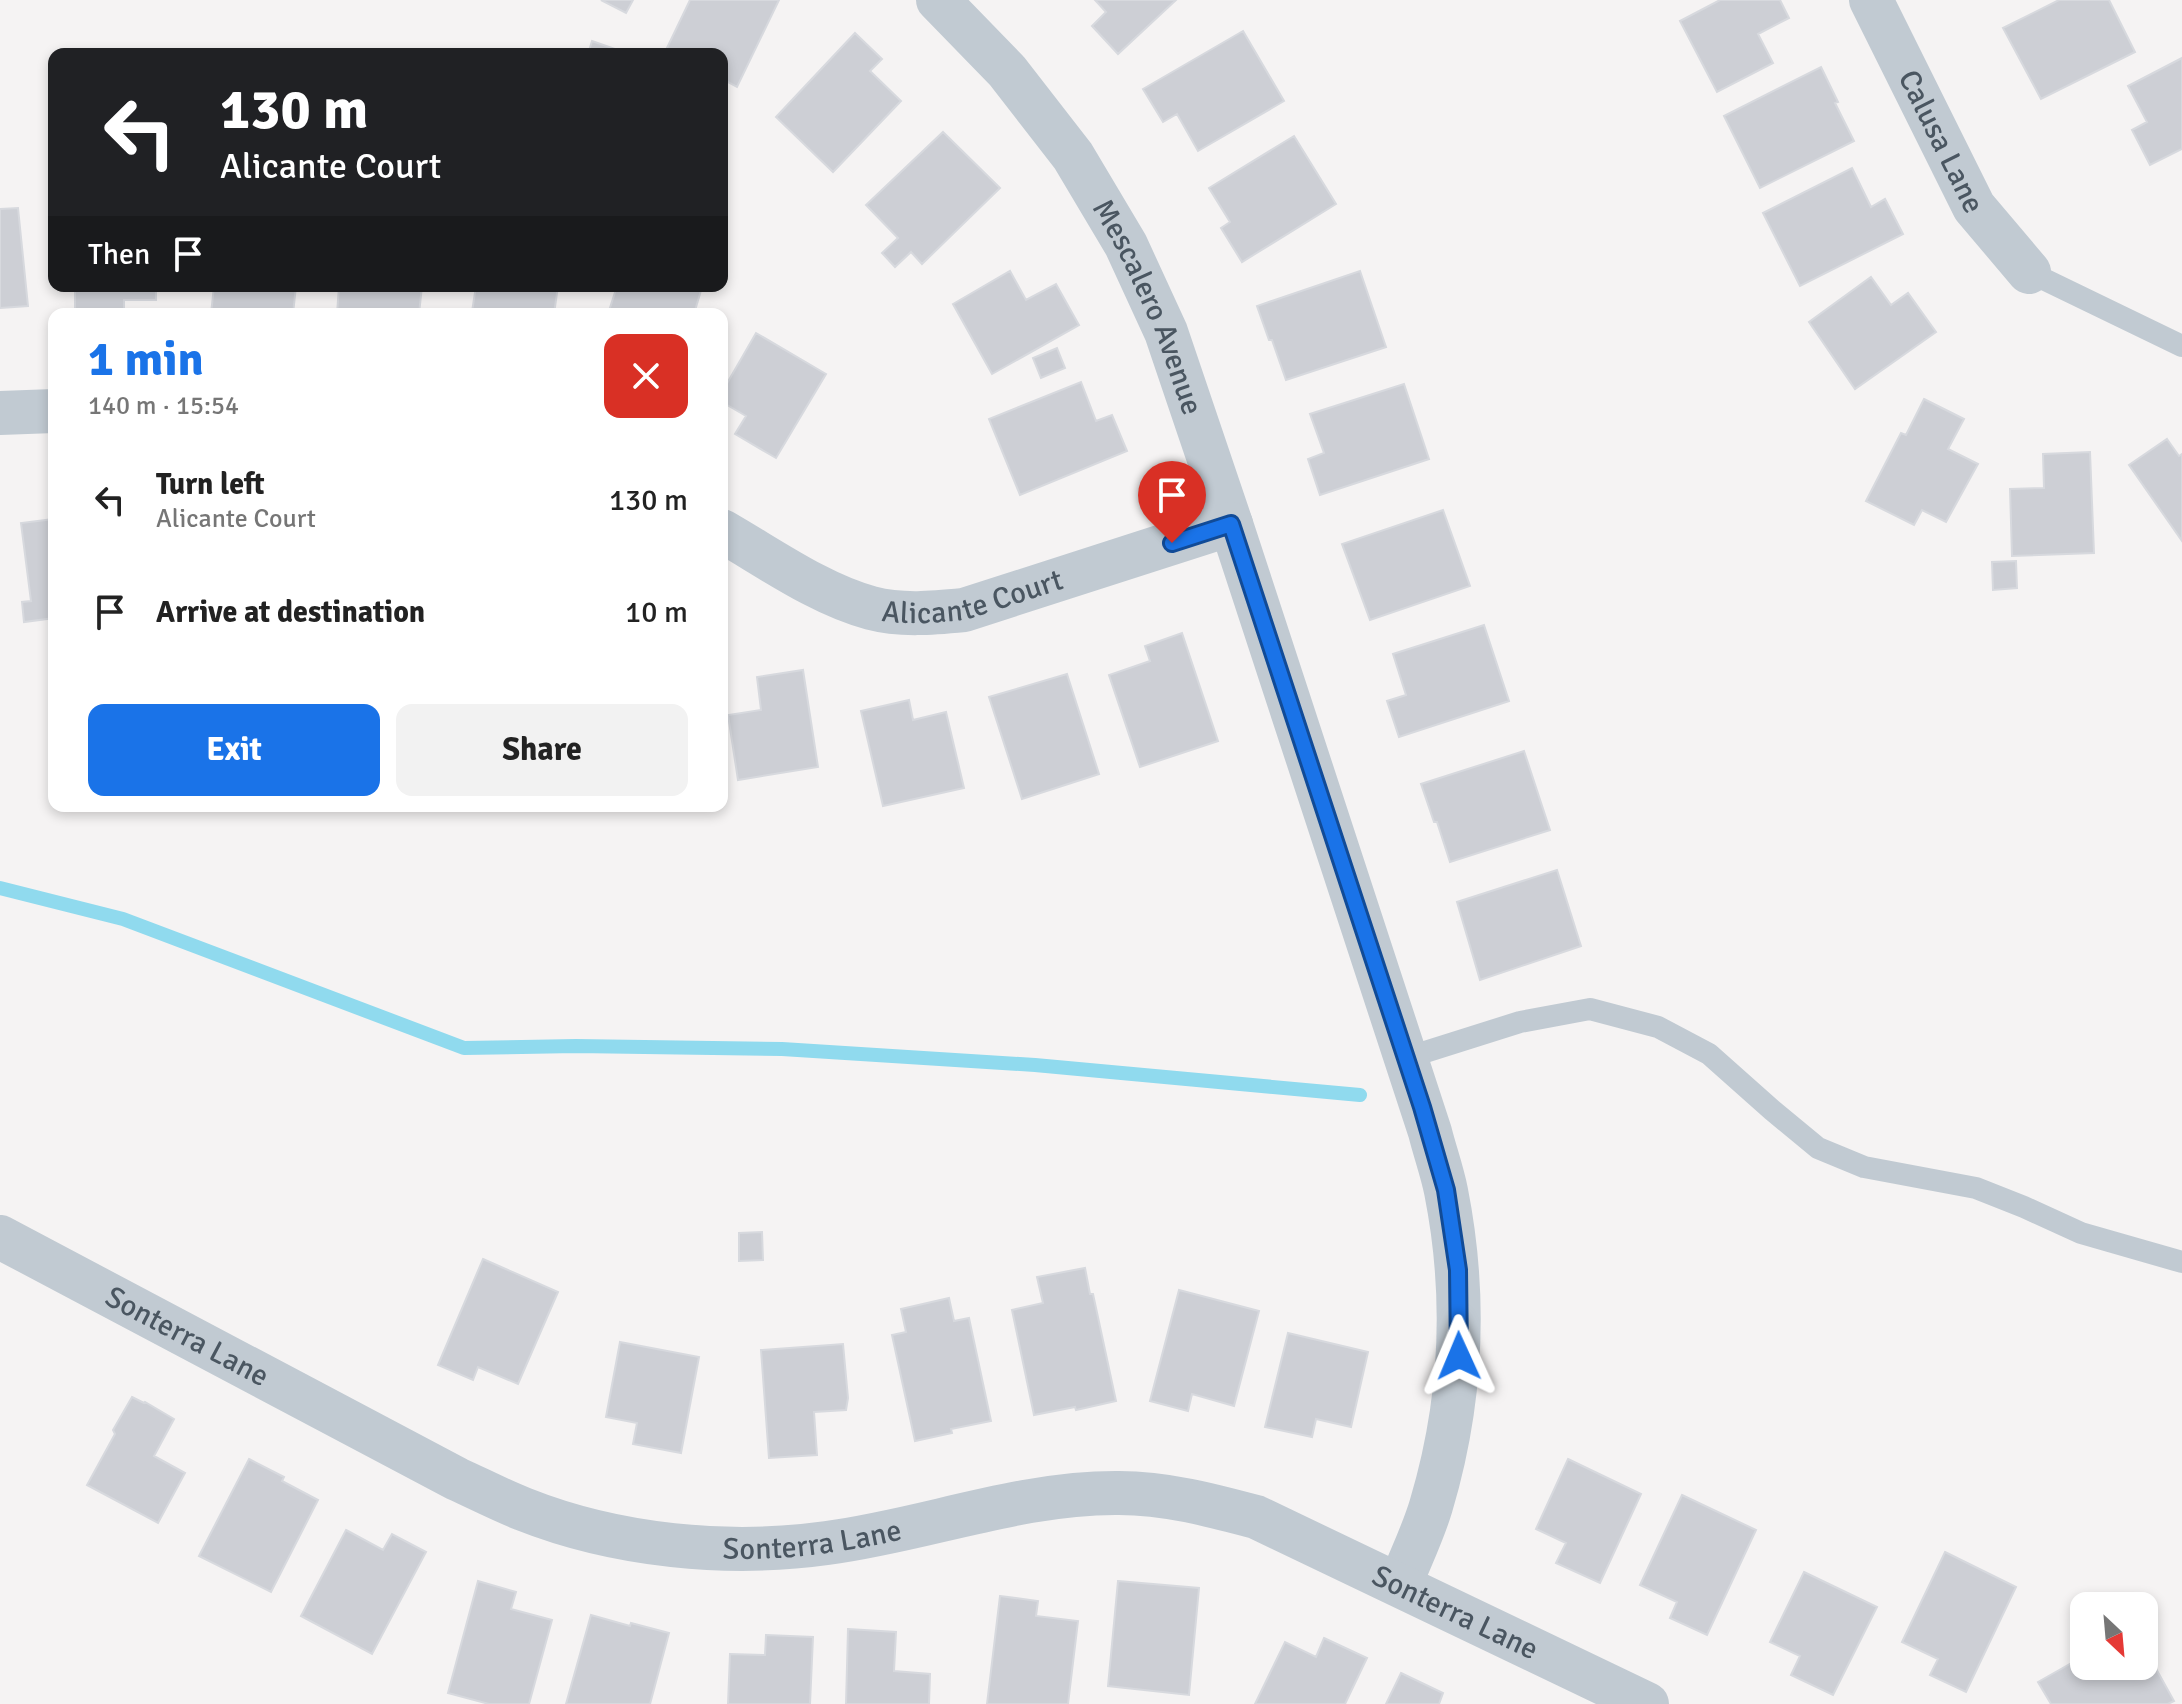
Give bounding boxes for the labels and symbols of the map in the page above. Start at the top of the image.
street label: Calusa Lane [1890,64,1992,219]
street label: Mescalero Avenue [1084,192,1211,419]
pin [1138,461,1206,543]
street label: Alicante Court [880,561,1067,632]
street label: Sonterra Lane [99,1278,275,1395]
position arrow [1417,1314,1501,1398]
street label: Sonterra Lane [722,1511,905,1567]
street label: Sonterra Lane [1366,1557,1544,1668]
north arrow [2070,1592,2158,1680]

